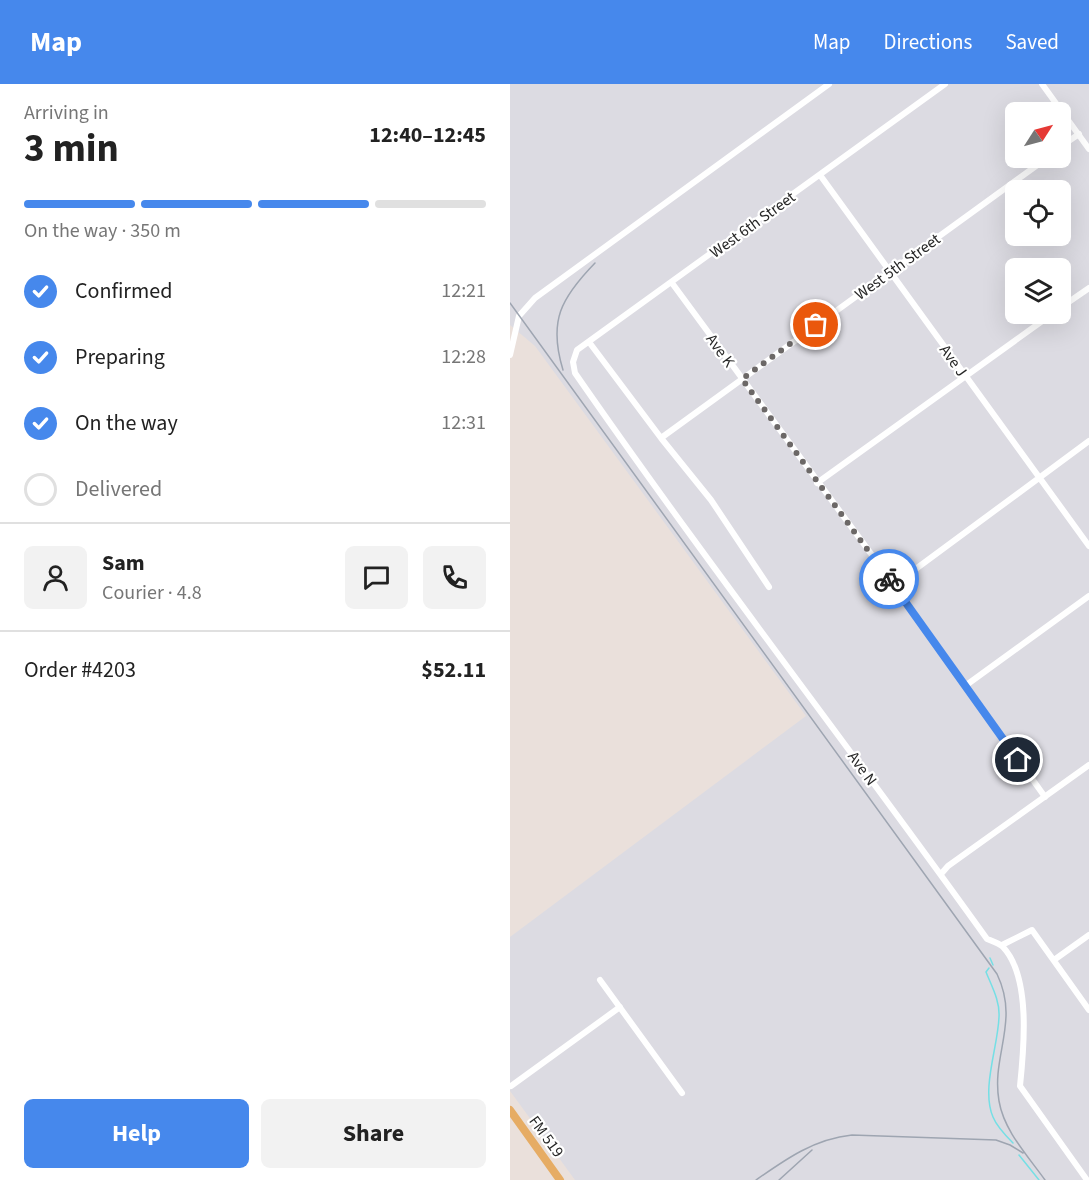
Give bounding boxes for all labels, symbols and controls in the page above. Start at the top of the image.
text: Map [30,22,82,62]
text: Map [813,27,851,57]
text: Directions [884,27,972,57]
text: Saved [1005,27,1059,57]
text: Arriving in [24,99,109,127]
north arrow [1005,102,1071,168]
map controls [1005,102,1071,324]
text: 12:40–12:45 [369,119,486,151]
text: 3 min [24,121,119,177]
button: locate [1005,180,1071,246]
street label: West 6th Street [705,186,800,263]
text: On the way · 350 m [24,217,181,245]
street label: West 5th Street [850,228,945,305]
button: layers [1005,258,1071,324]
icon: check [24,275,57,308]
text: Confirmed [75,275,172,307]
text: 12:21 [441,277,486,305]
pin [790,299,841,350]
icon: bag [799,308,832,341]
street label: Ave K [701,329,740,372]
street label: Ave J [934,340,972,381]
icon: check [24,341,57,374]
text: Preparing [75,341,165,373]
text: 12:28 [441,343,486,371]
icon: check [24,407,57,440]
text: On the way [75,407,178,439]
text: 12:31 [441,409,486,437]
text: Delivered [75,473,162,505]
button: person [24,546,87,609]
button: chat [345,546,408,609]
button: phone [423,546,486,609]
text: Sam [102,547,145,579]
courier [859,549,919,609]
icon: bike [873,563,906,596]
text: Courier · 4.8 [102,579,202,607]
text: Order #4203 [24,654,136,686]
text: $52.11 [421,654,486,686]
pin [992,734,1043,785]
icon: home [1001,743,1034,776]
street label: Ave N [842,747,882,790]
button: Help [24,1099,249,1168]
button: Share [261,1099,486,1168]
street label: FM 519 [524,1111,569,1162]

